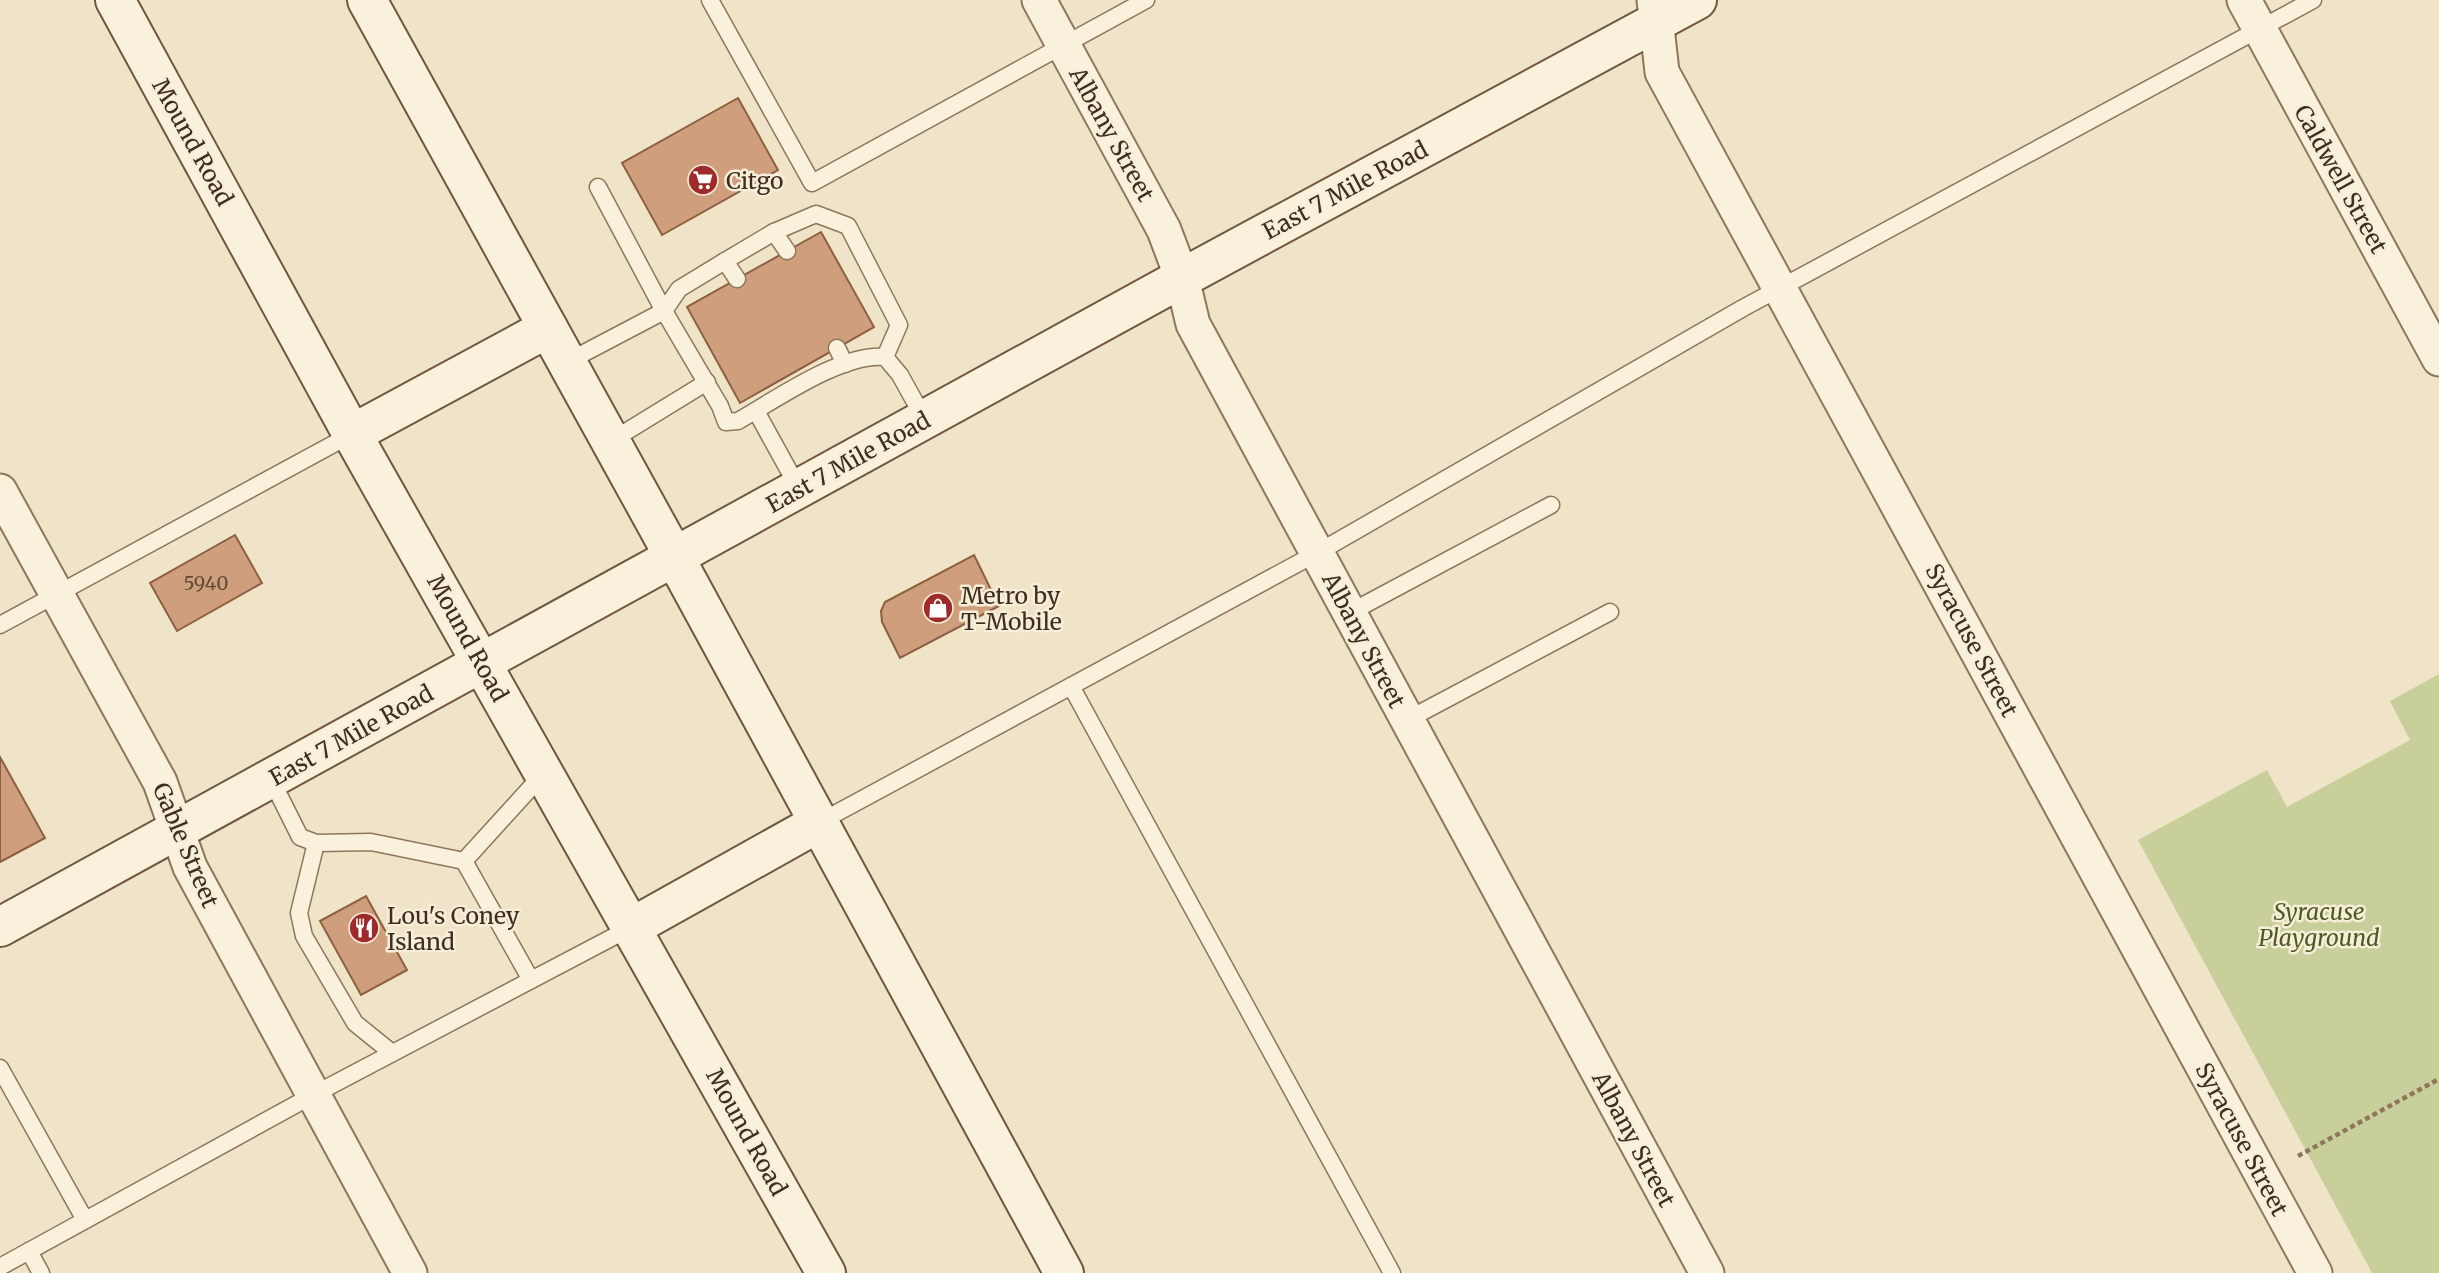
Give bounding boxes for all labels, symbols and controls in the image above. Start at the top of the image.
street label: Albany Street [1063,61,1161,206]
street label: Mound Road [146,73,240,211]
street label: Caldwell Street [2288,100,2394,258]
street label: East 7 Mile Road [1258,134,1433,246]
supermarket icon: Citgo [686,163,720,197]
place label: Citgo [726,166,784,195]
street label: East 7 Mile Road [761,405,935,519]
street label: Syracuse Street [1919,558,2025,722]
street label: Albany Street [1316,566,1412,713]
street label: Mound Road [421,569,515,707]
house number: 5940 [183,571,229,595]
place label: Metro by T-Mobile [961,581,1062,636]
shop icon: Metro by T-Mobile [921,591,955,625]
street label: East 7 Mile Road [264,678,438,792]
street label: Gable Street [147,778,225,912]
park label: Syracuse Playground [2259,897,2380,952]
place label: Lou's Coney Island [387,901,520,956]
restaurant icon: Lou's Coney Island [347,911,381,945]
street label: Syracuse Street [2189,1057,2295,1221]
street label: Mound Road [700,1063,794,1201]
street label: Albany Street [1586,1065,1682,1212]

